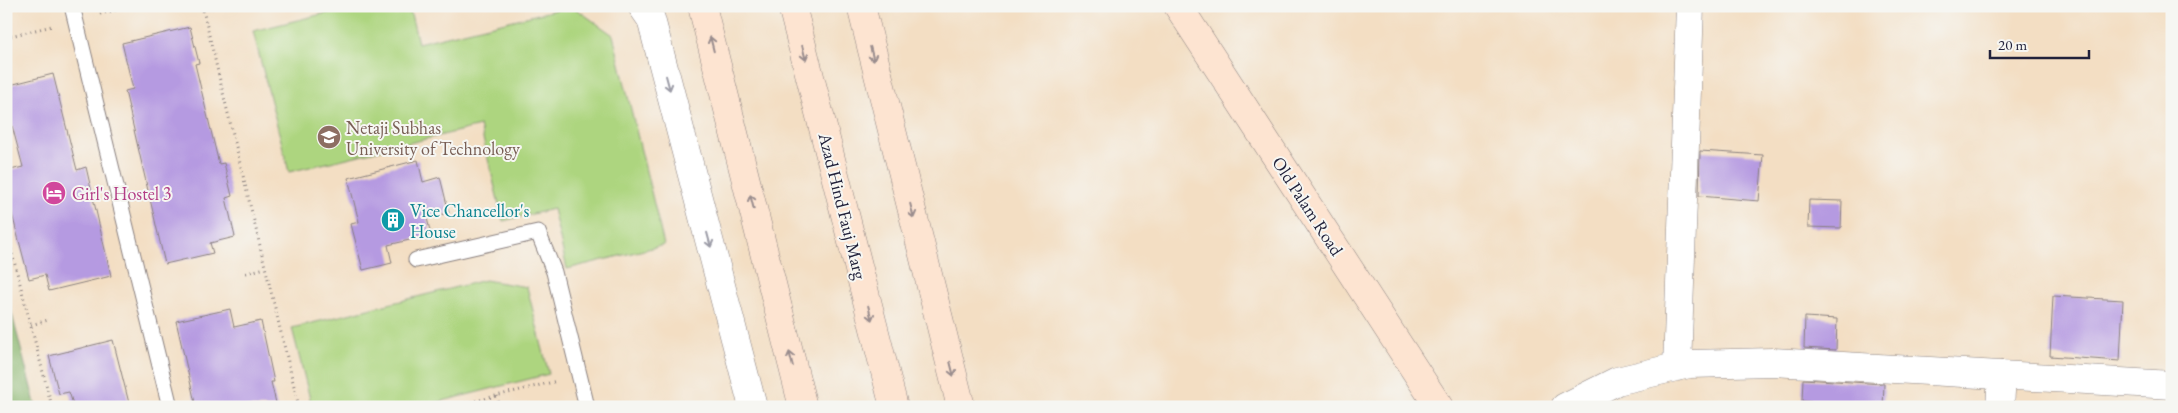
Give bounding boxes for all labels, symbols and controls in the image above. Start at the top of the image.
scale bar [1990,28,2089,60]
text: 20 m [1998,35,2027,54]
one-way arrow [707,37,716,53]
one-way arrow [800,45,809,61]
one-way arrow [868,45,878,61]
one-way arrow [664,75,673,91]
place label: Netaji Subhas University of Technology [346,116,520,160]
school or university icon: Netaji Subhas University of Technology [316,124,342,150]
street label: Azad Hind Fauj Marg [813,130,872,282]
street label: Old Palam Road [1267,152,1349,261]
hotel icon: Girl's Hostel 3 [41,180,67,206]
place label: Girl's Hostel 3 [72,182,171,205]
one-way arrow [747,194,756,210]
place label: Vice Chancellor's House [410,199,530,243]
one-way arrow [908,203,917,219]
building icon: Vice Chancellor's House [380,207,406,233]
one-way arrow [705,232,714,248]
one-way arrow [866,304,875,320]
one-way arrow [786,352,796,368]
one-way arrow [948,360,957,376]

